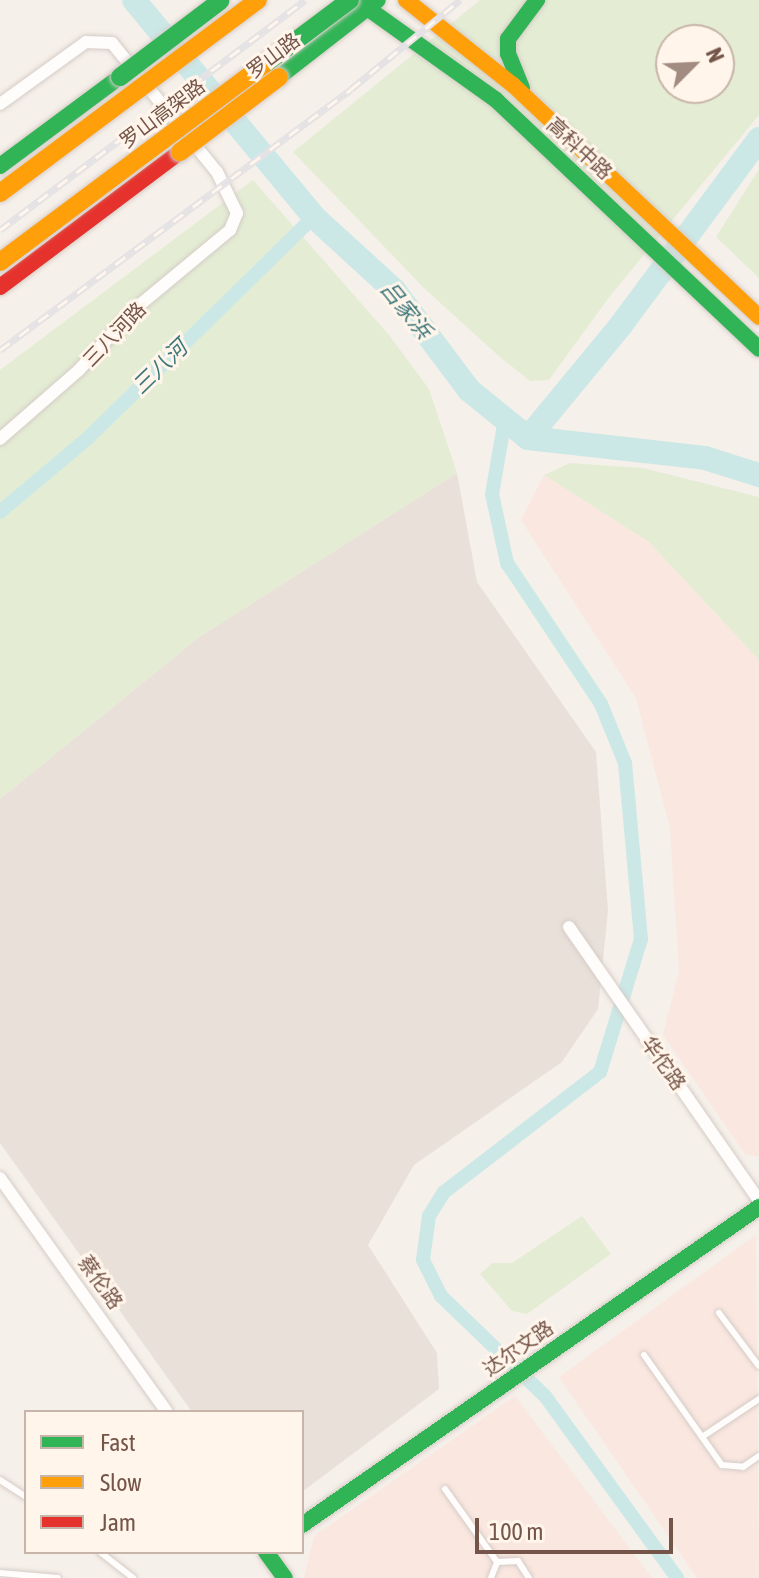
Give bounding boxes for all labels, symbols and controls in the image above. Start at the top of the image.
north arrow [655,24,735,104]
street label: 罗山路 [242,27,304,83]
text: N [701,44,730,66]
street label: 罗山高架路 [115,73,209,153]
street label: 高科中路 [543,112,617,184]
water label: 吕家浜 [375,276,437,344]
street label: 三八河路 [78,297,150,371]
water label: 三八河 [127,335,193,399]
street label: 华佗路 [637,1032,691,1094]
street label: 蔡伦路 [74,1251,128,1313]
street label: 达尔文路 [478,1315,558,1381]
legend [24,1410,304,1554]
text: Fast [100,1429,136,1456]
text: Slow [100,1469,142,1496]
scale bar [479,1502,677,1552]
text: Jam [100,1509,136,1536]
text: 100 m [489,1518,543,1545]

